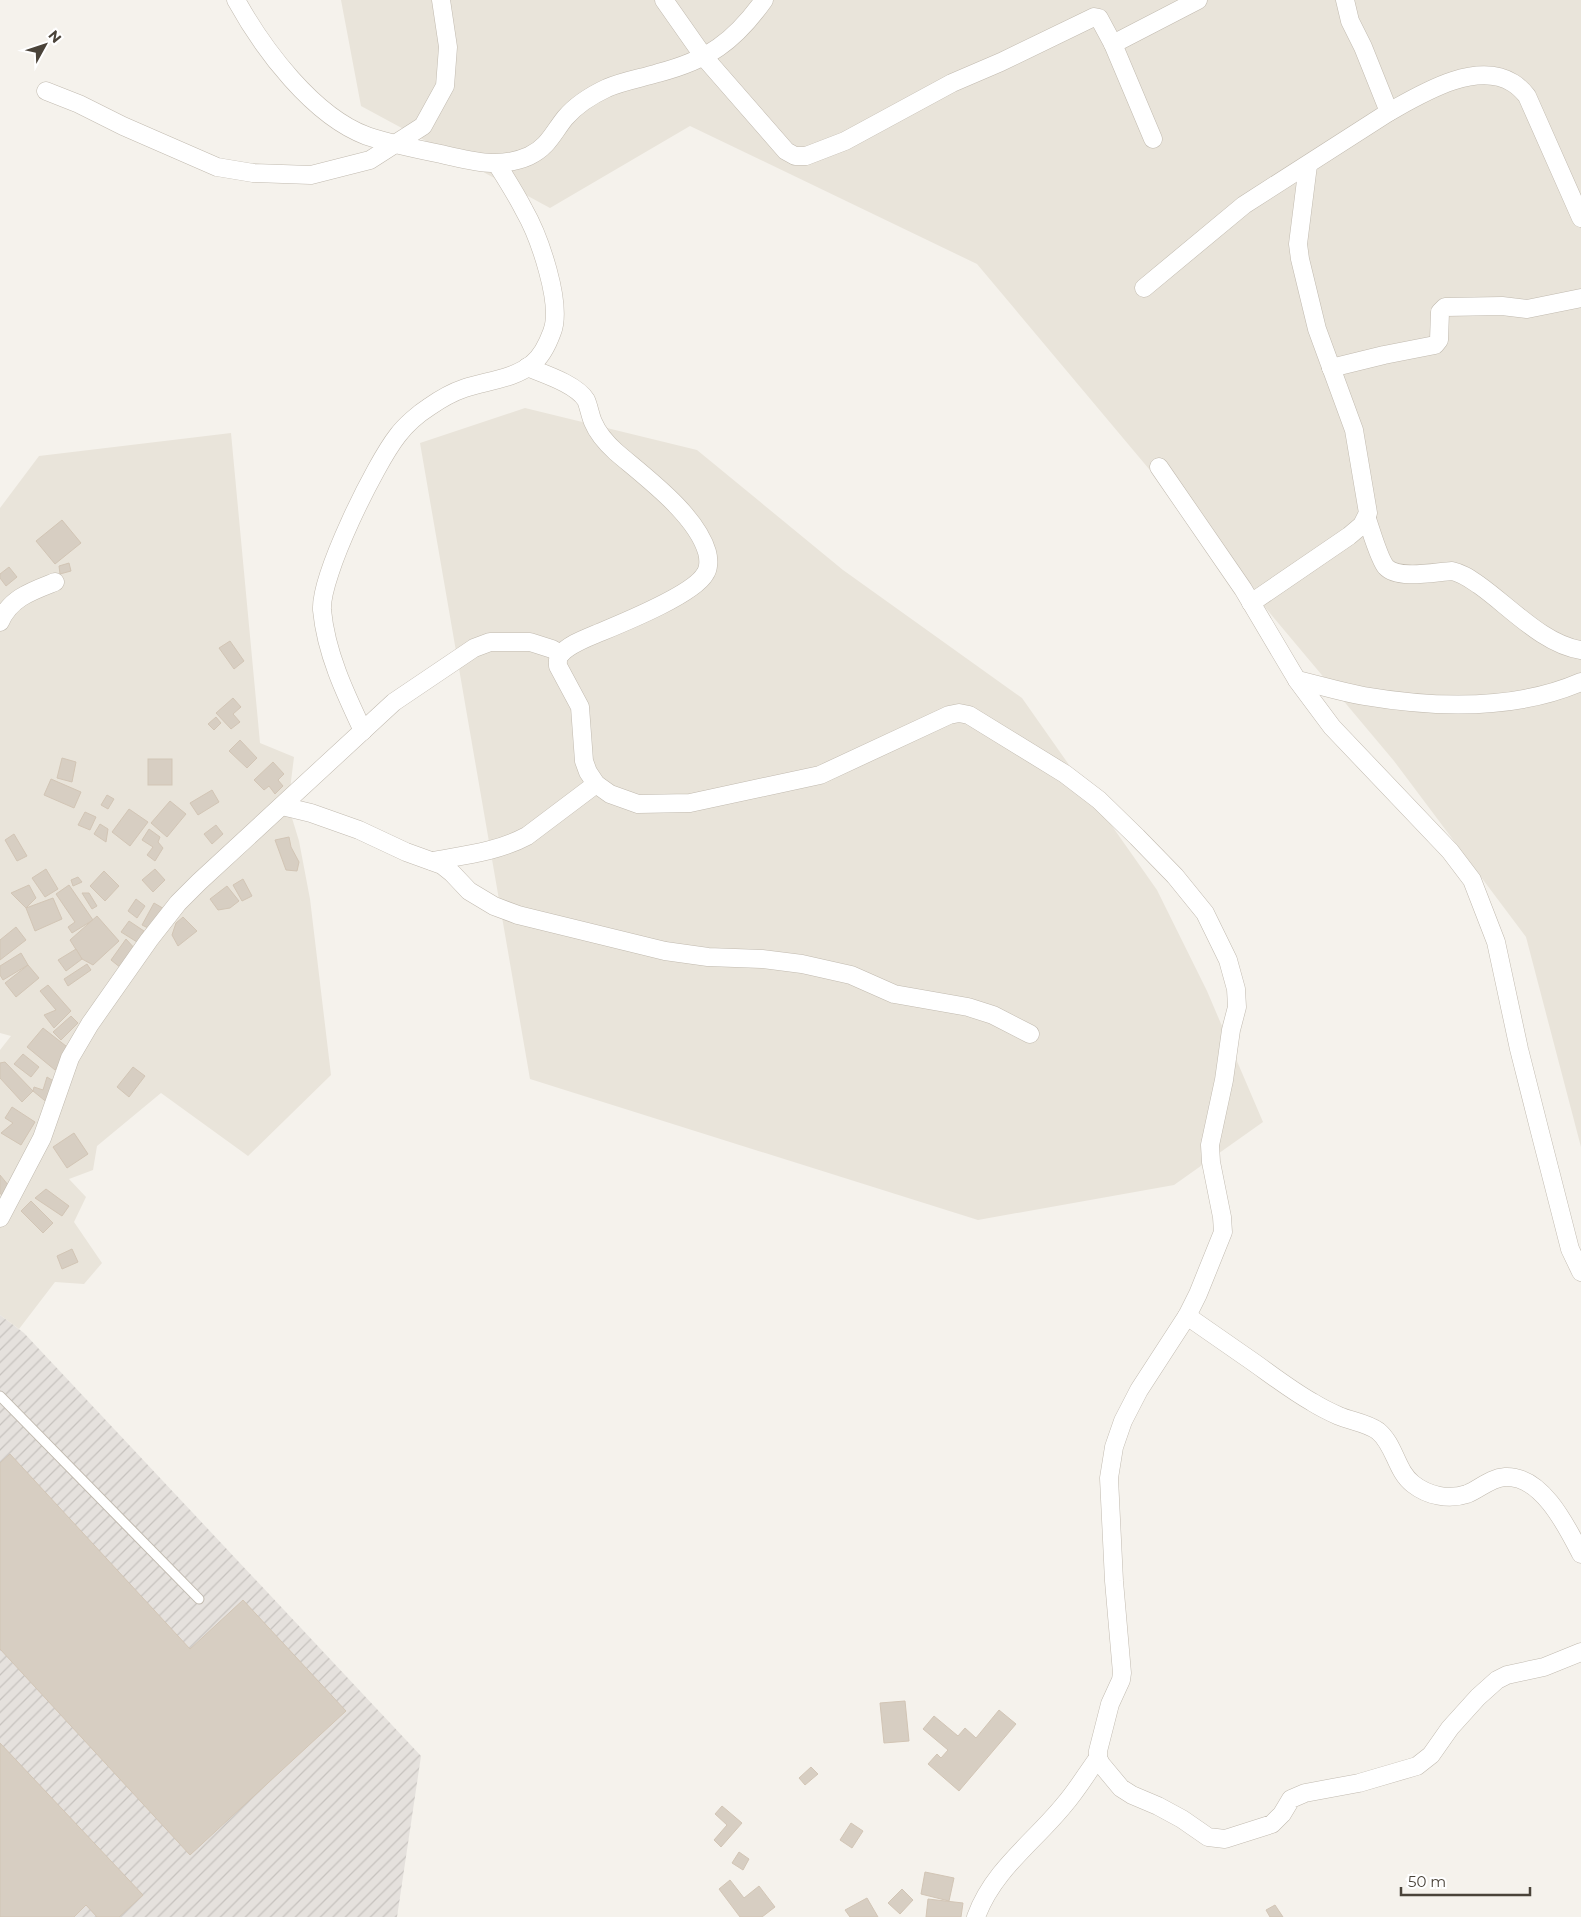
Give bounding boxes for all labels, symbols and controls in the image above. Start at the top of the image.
north arrow [20,20,70,70]
text: N [44,27,65,47]
scale bar [1401,1864,1530,1896]
text: 50 m [1408,1872,1446,1891]

